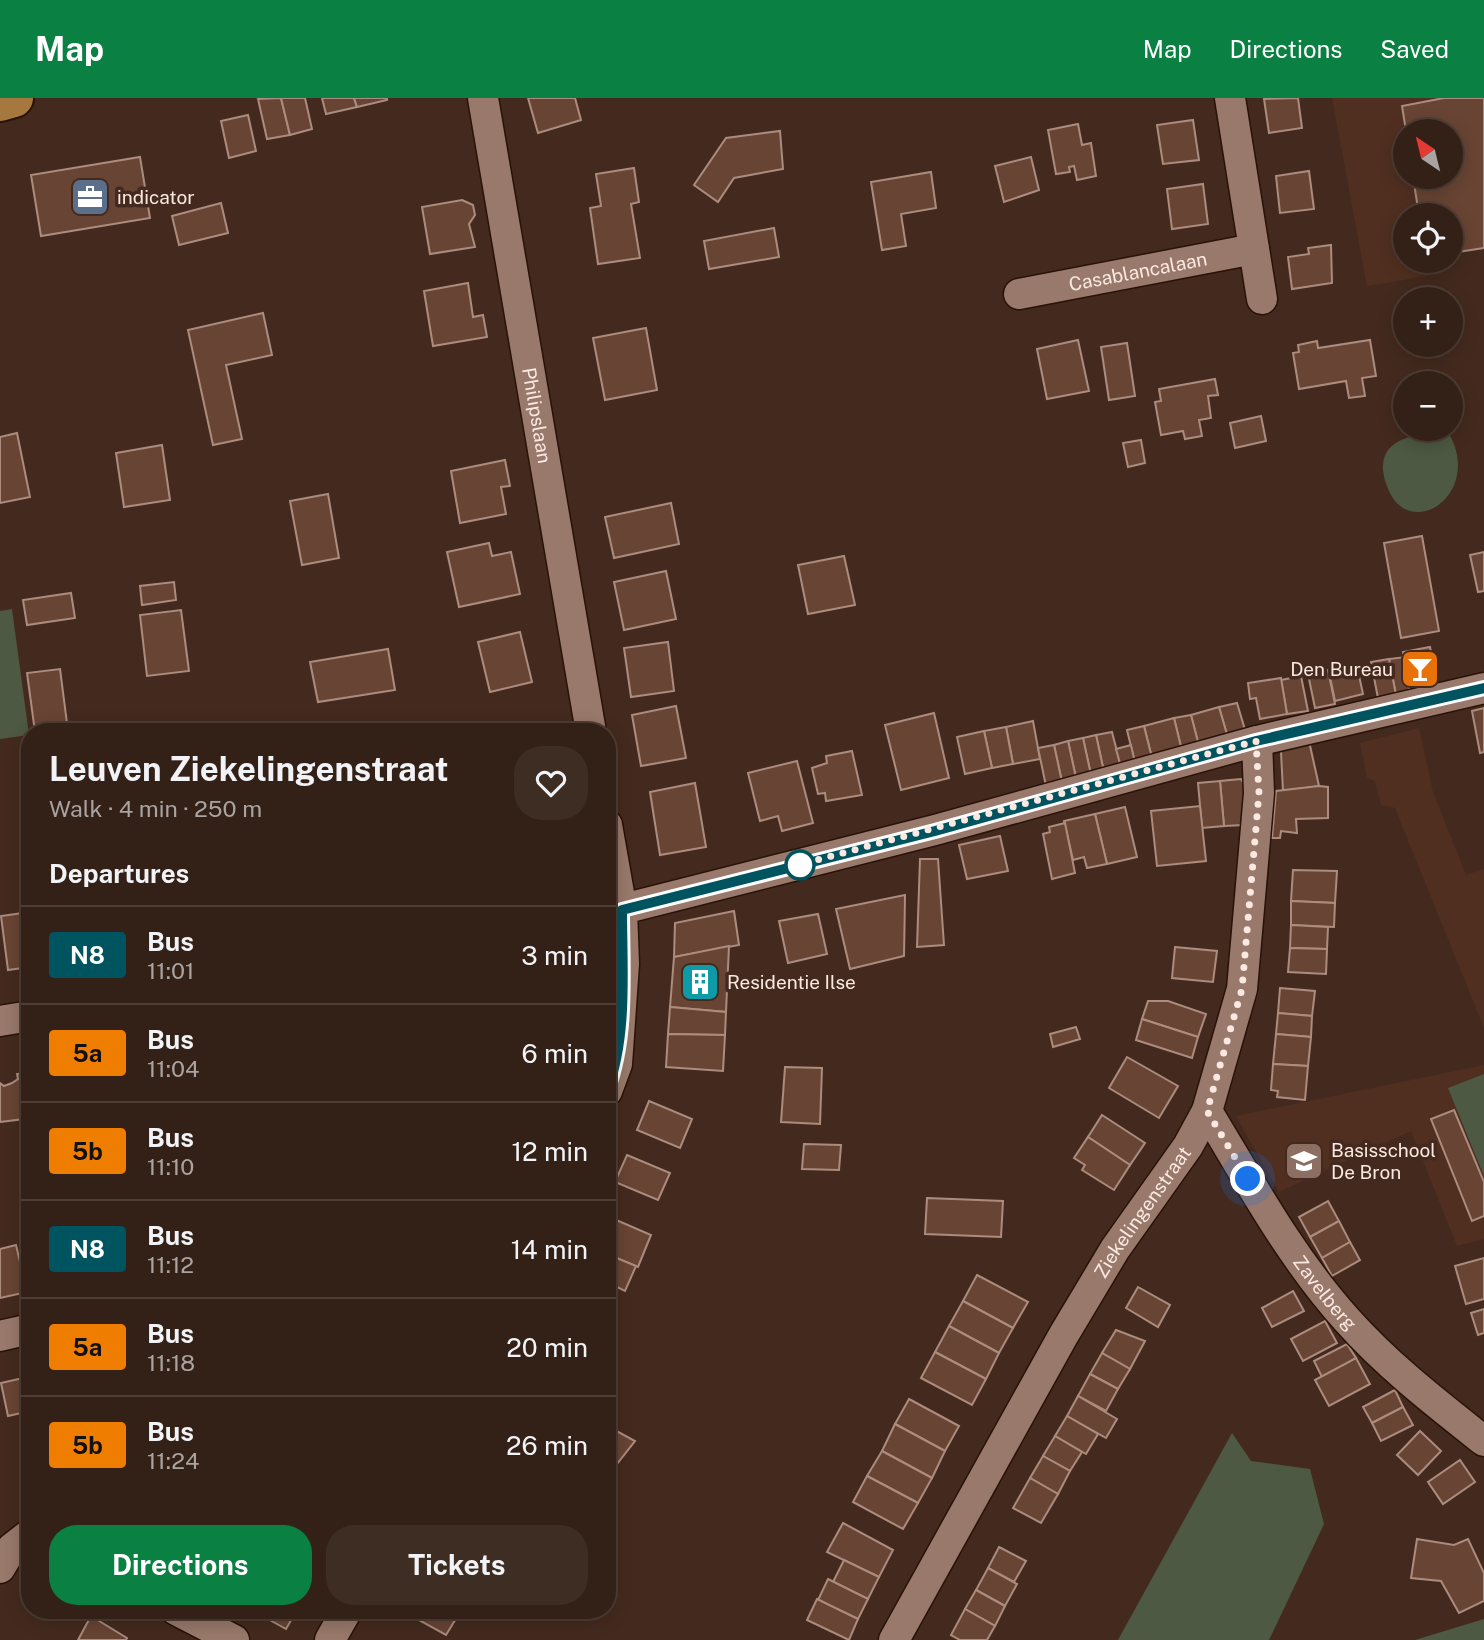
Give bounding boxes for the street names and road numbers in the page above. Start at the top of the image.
street label: Casablancalaan [1067,247,1209,295]
street label: Philipslaan [518,366,556,465]
street label: Ziekelingenstraat [1089,1142,1195,1282]
street label: Zavelberg [1289,1251,1362,1335]

